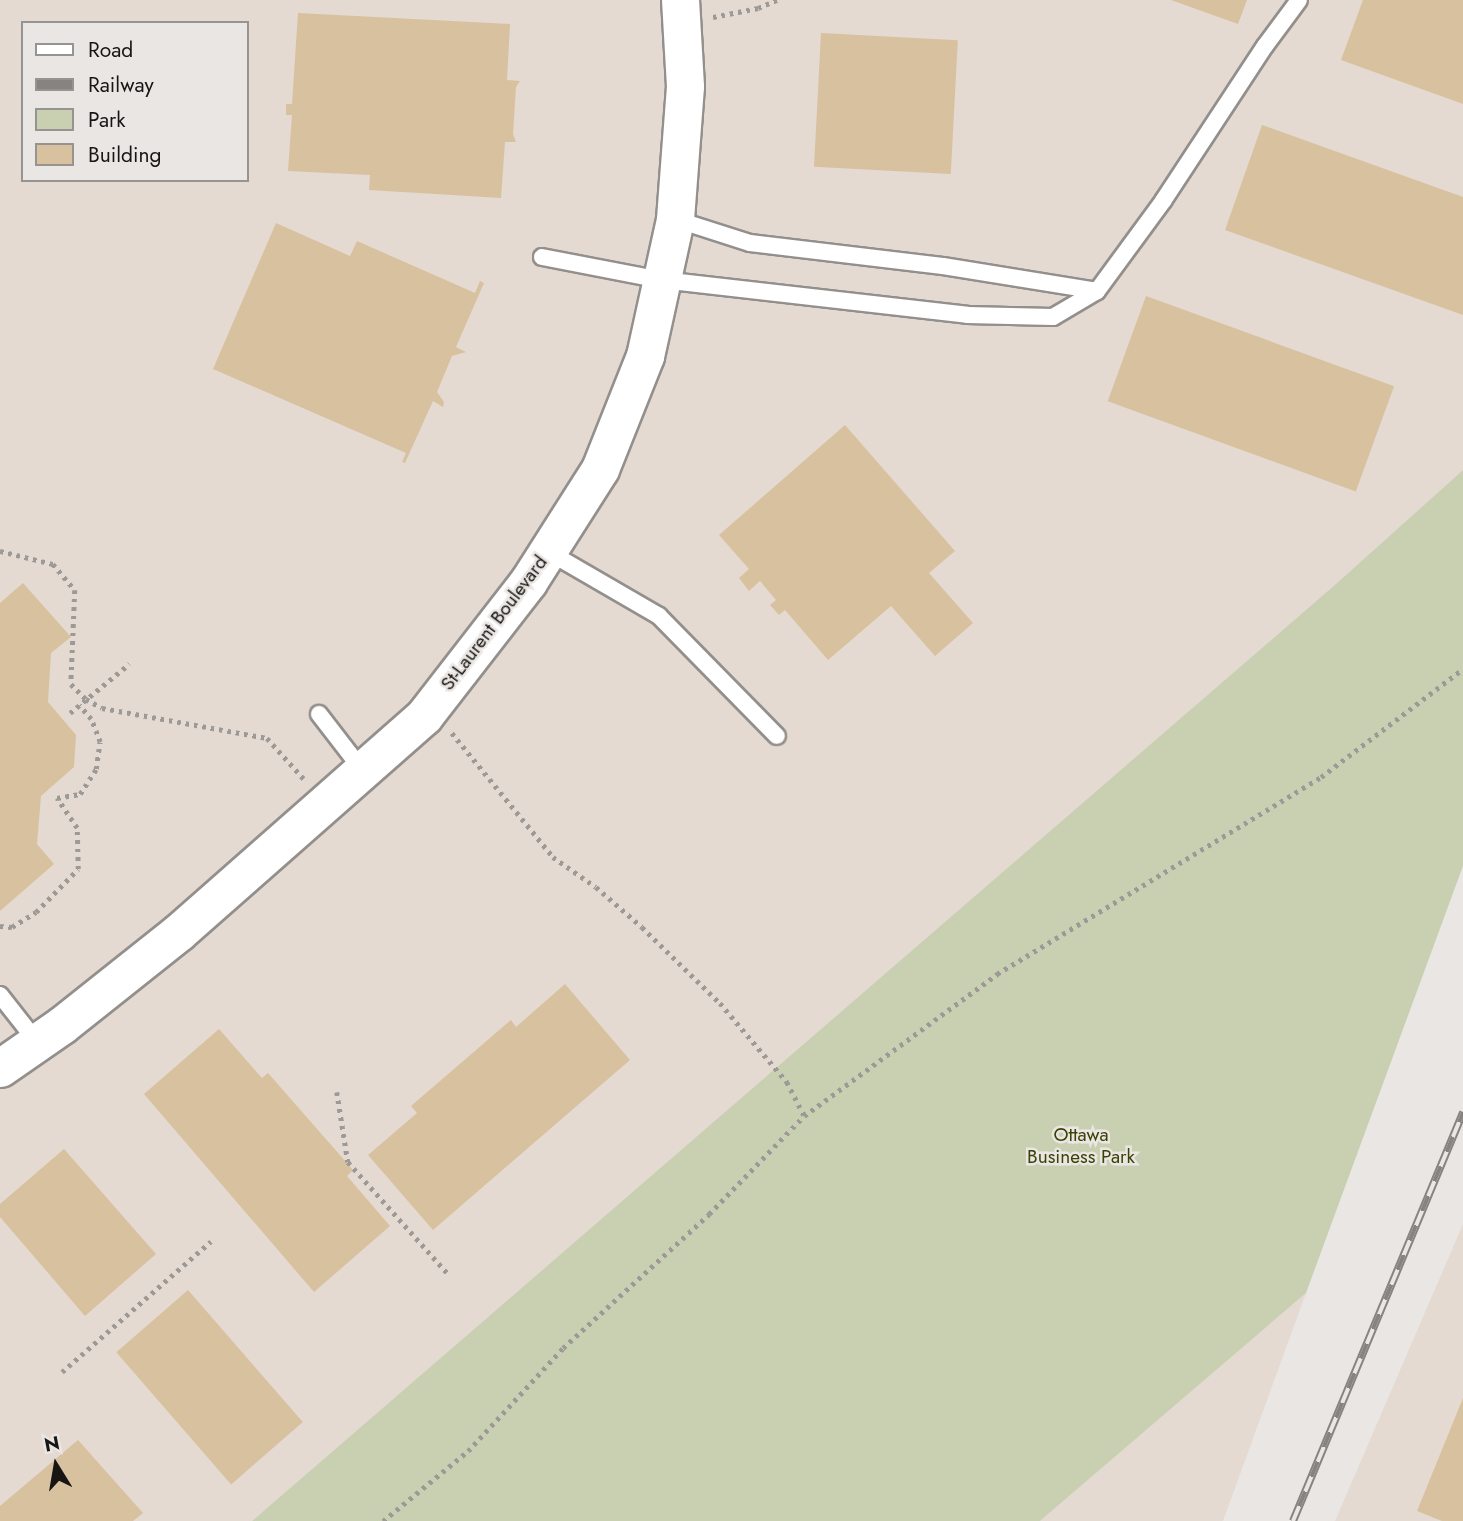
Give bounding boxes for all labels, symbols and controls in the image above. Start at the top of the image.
legend [21,21,248,182]
text: Road [88,35,133,65]
text: Railway [88,70,154,100]
text: Park [88,105,125,135]
text: Building [88,140,161,170]
street label: St-Laurent Boulevard [436,551,552,695]
park label: Ottawa Business Park [1027,1124,1135,1168]
text: N [42,1429,62,1459]
north arrow [21,1430,91,1500]

